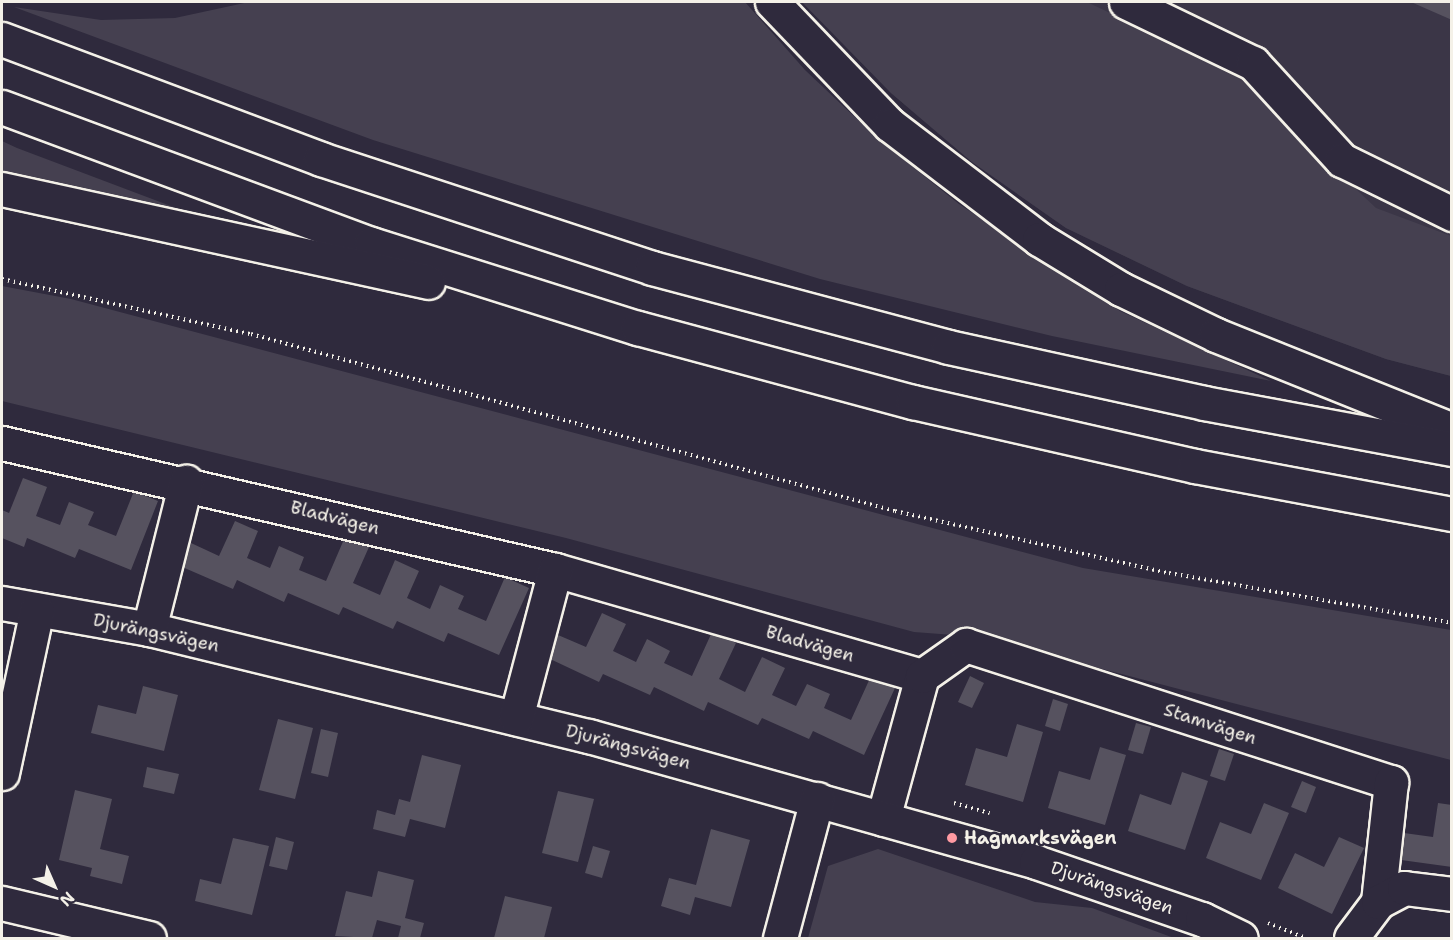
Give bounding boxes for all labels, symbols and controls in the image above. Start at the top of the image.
street label: Bladvägen [288,497,382,539]
street label: Djurängsvägen [91,609,221,657]
street label: Bladvägen [763,621,857,667]
street label: Stamvägen [1161,699,1259,749]
street label: Djurängsvägen [563,720,693,774]
place label: Hagmarksvägen [964,827,1117,849]
marker: Hagmarksvägen [945,831,959,845]
north arrow [24,856,84,916]
street label: Djurängsvägen [1048,857,1176,919]
text: N [55,887,79,911]

